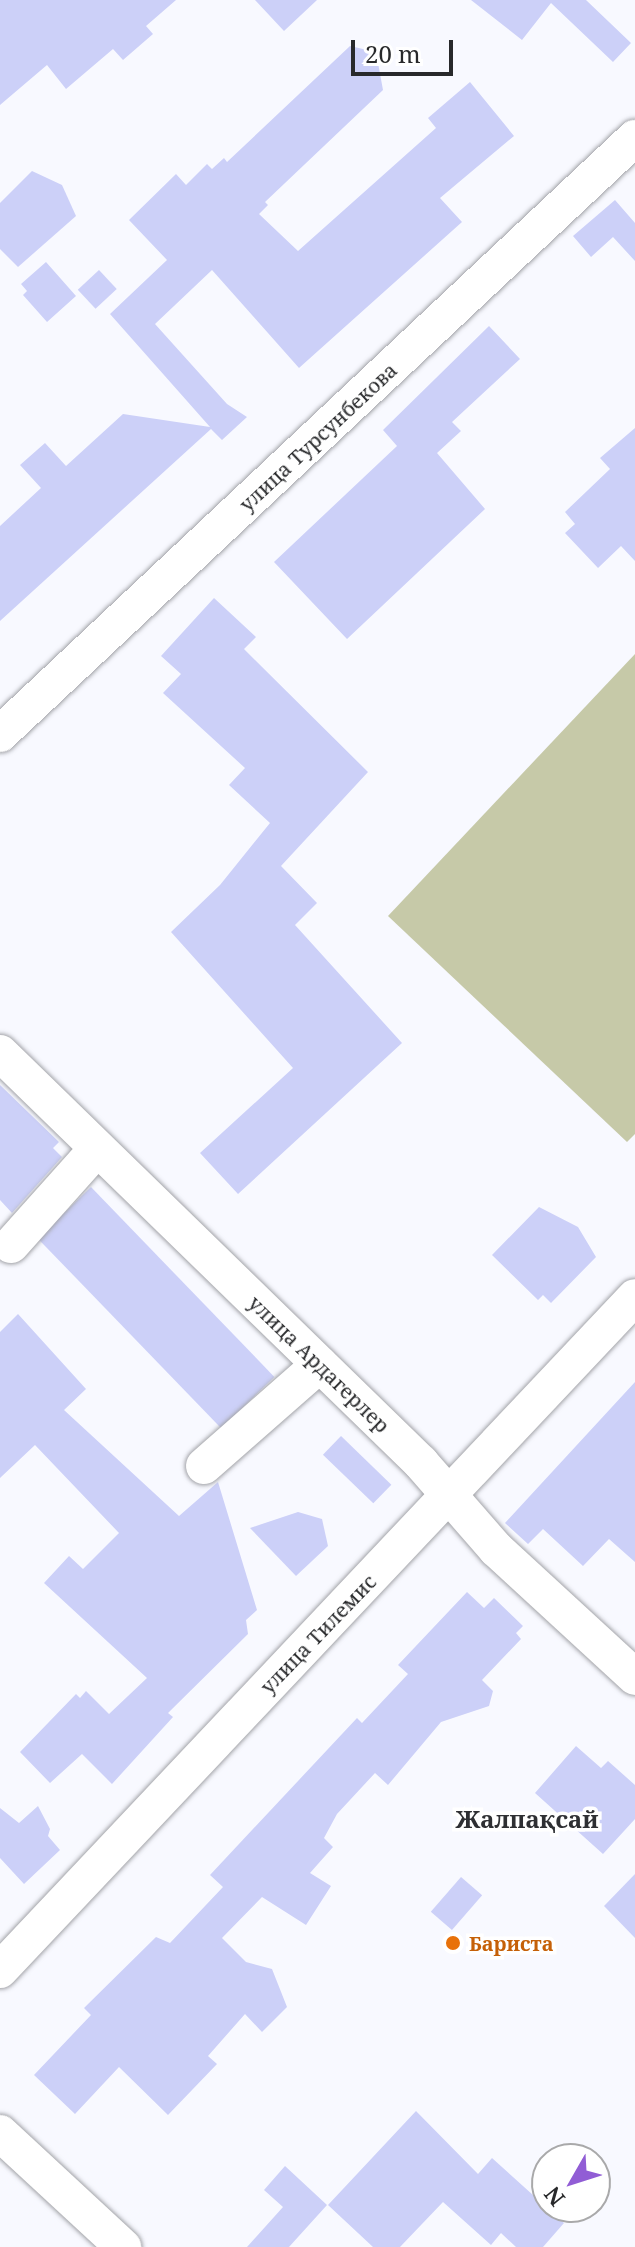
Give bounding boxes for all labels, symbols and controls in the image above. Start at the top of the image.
scale bar [355,24,457,74]
text: 20 m [365,37,421,70]
street label: улица Турсунбекова [234,358,402,516]
street label: улица Ардагерлер [244,1291,394,1437]
street label: улица Тилемис [255,1570,381,1698]
district label: Жалпақсай [455,1805,599,1833]
place label: Бариста [469,1931,554,1955]
marker: Бариста [444,1934,462,1952]
north arrow [531,2143,611,2223]
text: N [537,2181,571,2213]

